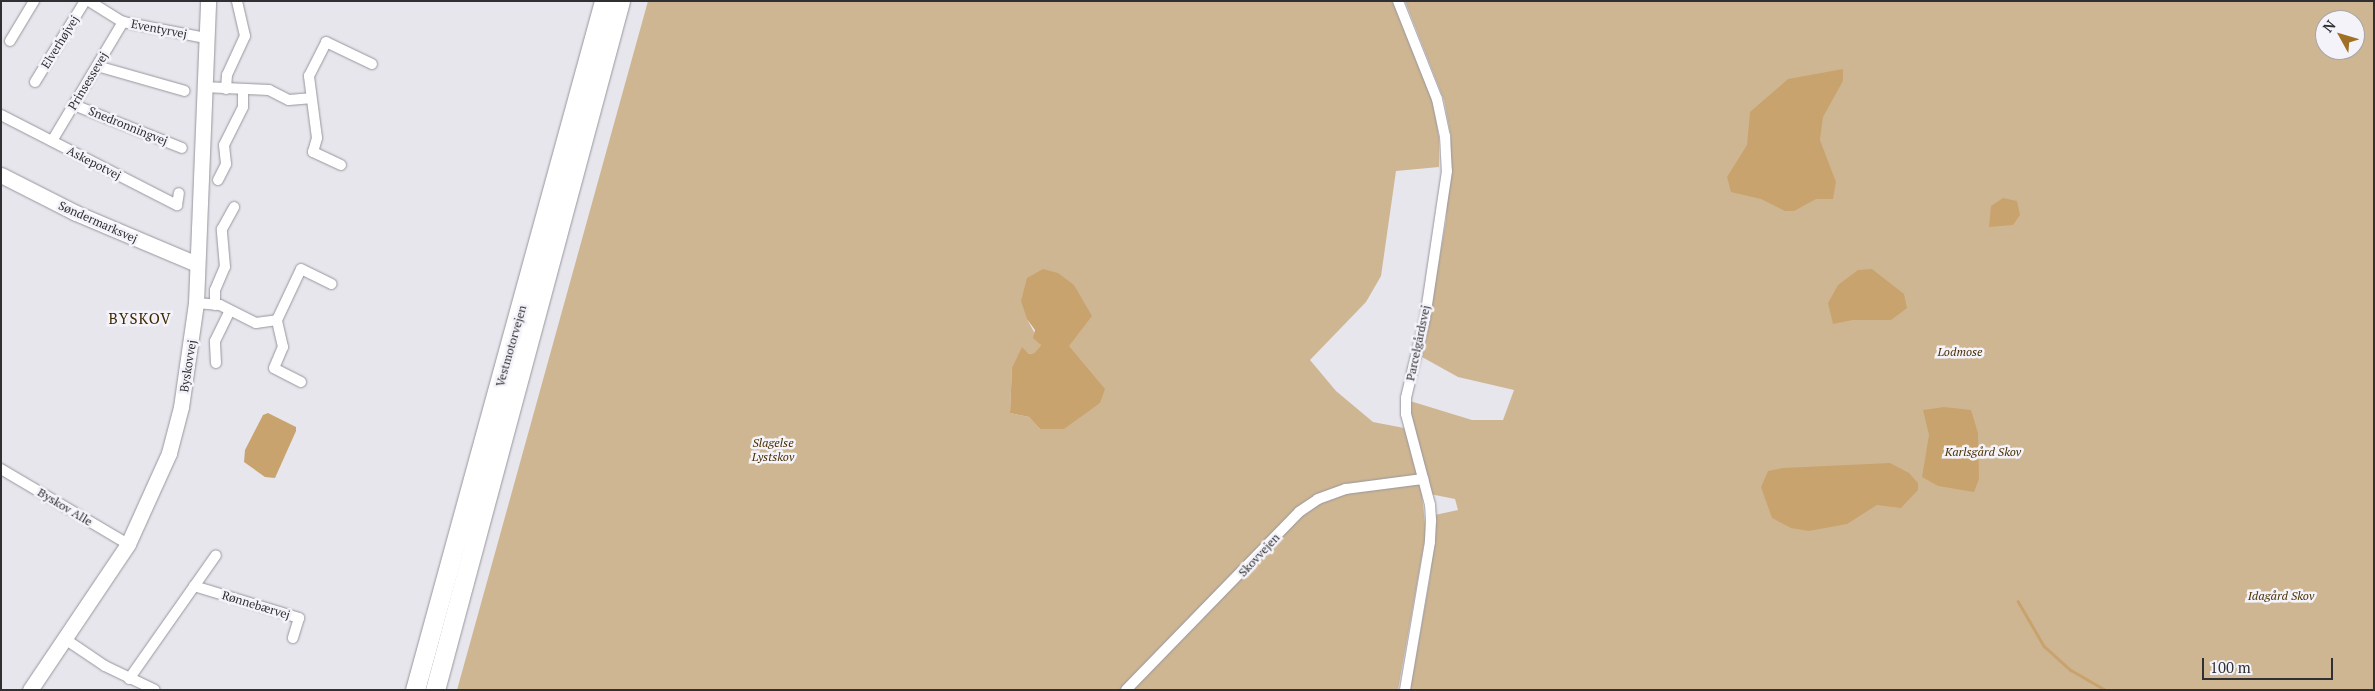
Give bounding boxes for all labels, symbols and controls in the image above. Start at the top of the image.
north arrow [2315,10,2365,60]
street label: Elverhøjvej [38,13,82,71]
text: N [2318,16,2339,36]
street label: Eventyrvej [130,17,188,41]
street label: Prinsessevej [65,49,111,113]
street label: Snedronningvej [86,104,170,148]
street label: Askepotvej [65,143,123,183]
street label: Søndermarksvej [56,198,140,246]
street label: Vestmotorvejen [492,304,530,388]
street label: Parcelgårdsvej [1403,304,1433,382]
district label: BYSKOV [108,310,172,328]
street label: Byskovvej [177,339,199,393]
park label: Lodmose [1937,345,1983,359]
park label: Slagelse Lystskov [752,436,794,464]
park label: Karlsgård Skov [1945,445,2021,459]
street label: Byskov Alle [35,485,95,529]
street label: Skovvejen [1235,530,1283,580]
street label: Rønnebærvej [220,588,292,622]
park label: Idagård Skov [2248,589,2314,603]
scale bar [2205,648,2336,680]
text: 100 m [2210,657,2251,677]

